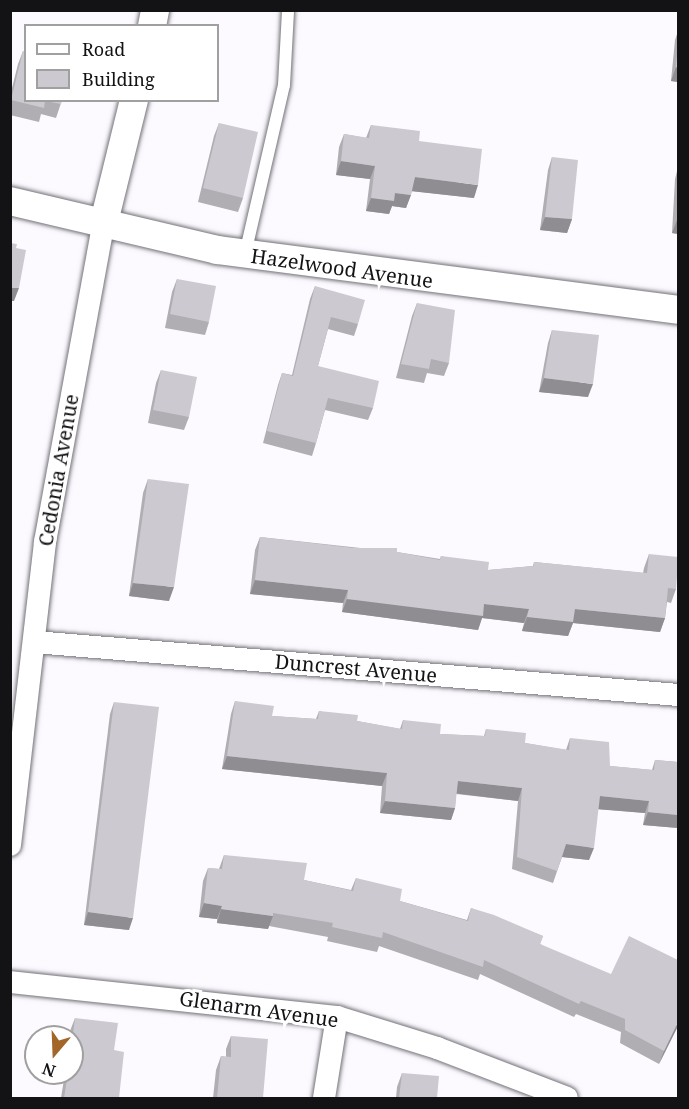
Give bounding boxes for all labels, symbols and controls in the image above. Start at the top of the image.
legend [24,24,219,102]
text: Road [82,37,125,61]
text: Building [82,67,155,91]
street label: Hazelwood Avenue [249,243,435,293]
street label: Cedonia Avenue [33,392,83,548]
street label: Duncrest Avenue [274,649,438,687]
street label: Glenarm Avenue [178,986,340,1032]
north arrow [24,1025,84,1085]
text: N [39,1058,58,1083]

